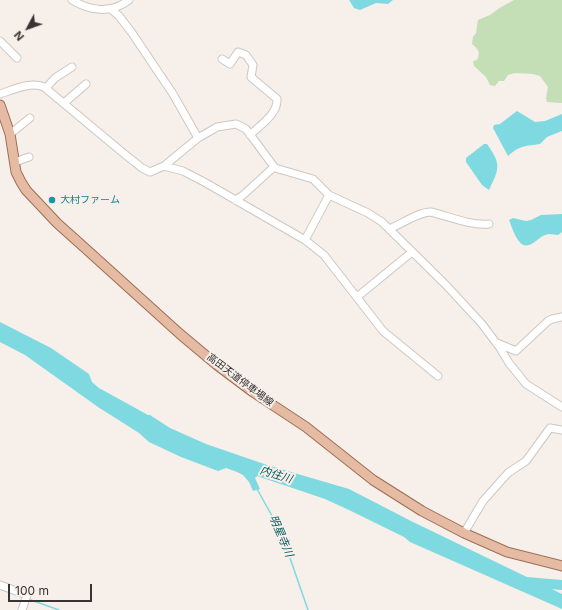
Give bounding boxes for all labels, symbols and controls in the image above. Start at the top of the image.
north arrow [8,8,48,48]
text: N [11,28,27,44]
place label: 大村ファーム [60,194,120,206]
marker: 大村ファーム [47,195,57,205]
street label: 高田天道停車場線 [204,351,276,409]
water label: 内住川 [258,464,294,486]
water label: 明星寺川 [266,513,296,559]
scale bar [10,576,94,602]
text: 100 m [15,583,49,598]

